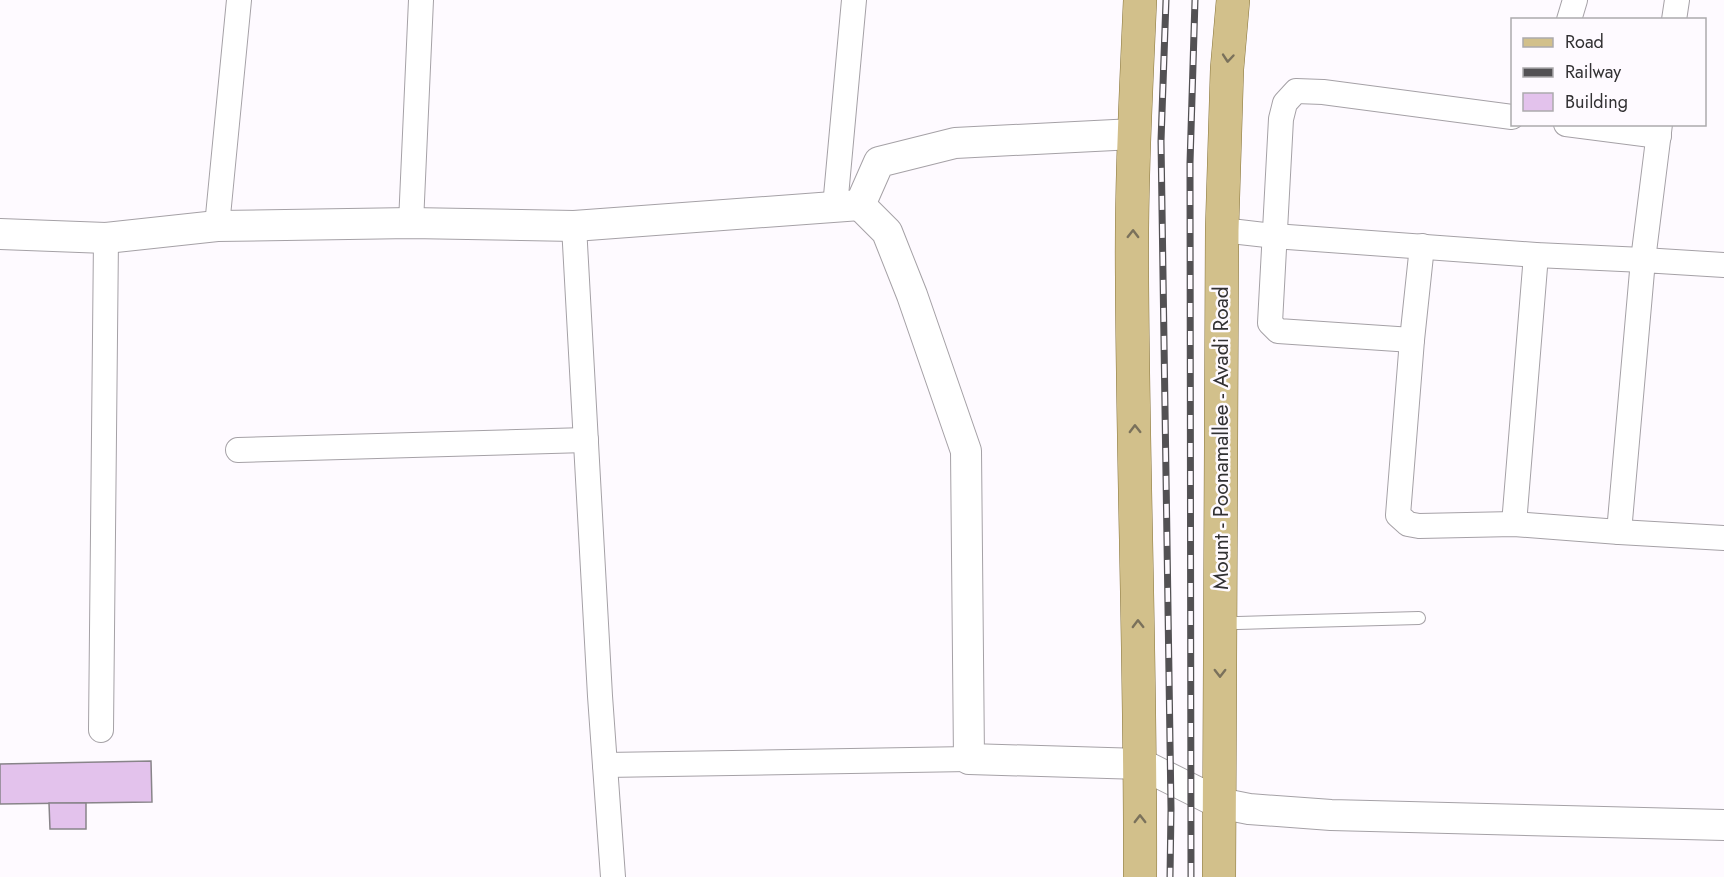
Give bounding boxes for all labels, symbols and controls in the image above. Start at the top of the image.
legend [1511,18,1706,126]
text: Road [1565,29,1604,55]
one-way arrow [1222,54,1235,63]
text: Railway [1565,59,1621,85]
text: Building [1565,89,1628,115]
one-way arrow [1126,229,1139,238]
street label: Mount - Poonamallee - Avadi Road [1206,286,1236,590]
one-way arrow [1129,424,1141,433]
one-way arrow [1132,619,1144,628]
one-way arrow [1213,669,1226,678]
one-way arrow [1134,814,1146,823]

